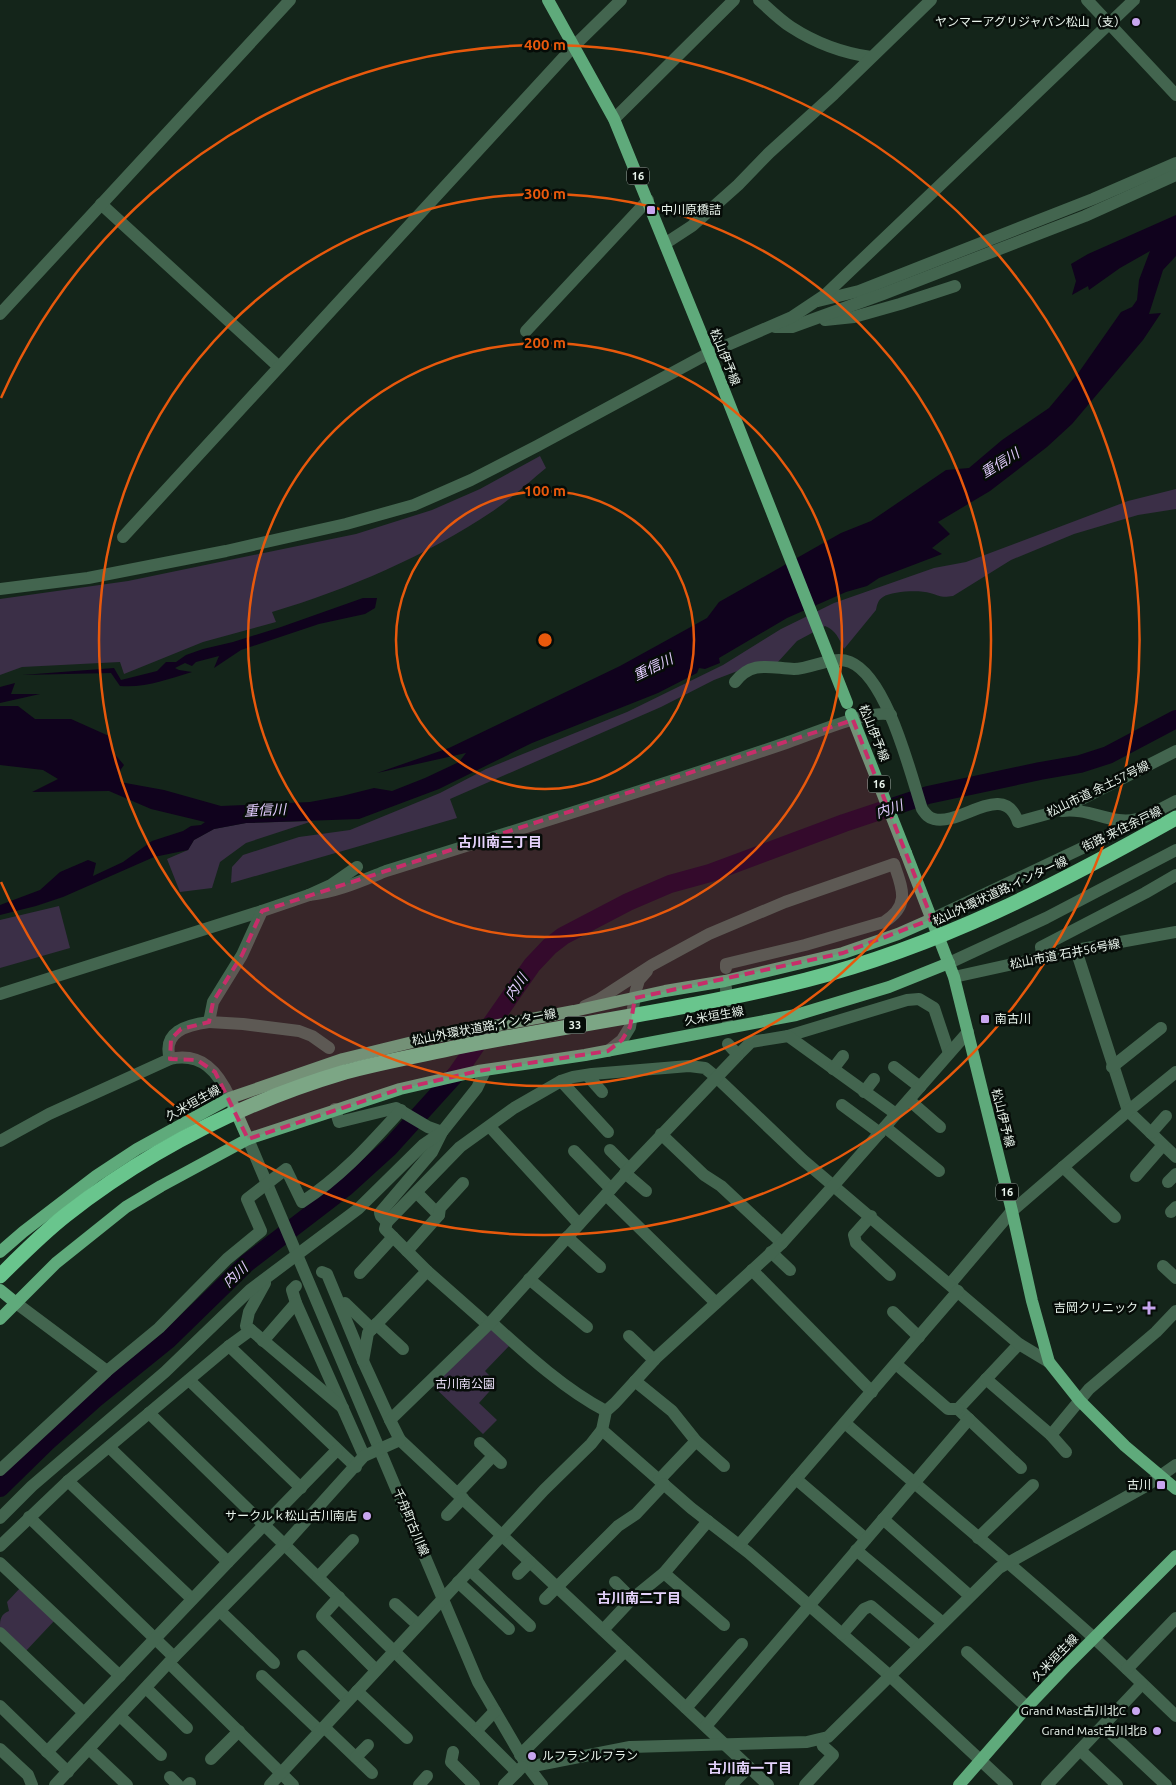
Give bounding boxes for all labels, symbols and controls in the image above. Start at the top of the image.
place label: ヤンマーアグリジャパン松山（支） [935,15,1126,28]
marker: ヤンマーアグリジャパン松山（支） [1130,16,1142,28]
text: 400 m [524,36,566,53]
road number: 16 [627,168,649,185]
text: 300 m [524,185,566,202]
place label: 中川原橋詰 [661,203,721,216]
marker: 中川原橋詰 [645,204,657,216]
street label: 松山伊予線 [708,327,743,387]
text: 200 m [524,334,566,351]
water label: 重信川 [978,444,1024,481]
text: 100 m [524,482,566,499]
centre of rings [536,631,554,649]
water label: 重信川 [631,650,677,683]
street label: 松山伊予線 [857,703,892,763]
street label: 松山市道 余土57号線 [1044,758,1151,819]
road number: 16 [868,776,890,792]
water label: 内川 [873,796,907,821]
water label: 重信川 [244,801,288,819]
street label: 街路 来住余戸線 [1080,804,1164,853]
district label: 古川南三丁目 [458,834,542,850]
street label: 松山外環状道路;インター線 [930,854,1069,927]
street label: 松山市道 石井56号線 [1009,936,1121,971]
water label: 内川 [501,969,532,1003]
street label: 久米垣生線 [683,1004,745,1027]
street label: 松山外環状道路;インター線 [411,1006,557,1047]
place label: 南古川 [995,1012,1031,1025]
marker: 南古川 [979,1013,991,1025]
road number: 33 [564,1016,586,1034]
street label: 久米垣生線 [163,1082,222,1123]
street label: 松山伊予線 [990,1087,1017,1149]
road number: 16 [996,1184,1018,1200]
water label: 内川 [219,1258,252,1290]
place label: 吉岡クリニック [1054,1301,1138,1314]
marker: 吉岡クリニック [1142,1301,1156,1315]
park label: 古川南公園 [435,1377,495,1390]
place label: 古川 [1127,1478,1151,1491]
marker: 古川 [1155,1479,1167,1491]
street label: 千舟町古川線 [391,1486,432,1557]
place label: サークルｋ松山古川南店 [225,1509,357,1522]
marker: サークルｋ松山古川南店 [361,1510,373,1522]
district label: 古川南二丁目 [597,1590,681,1606]
street label: 久米垣生線 [1029,1632,1080,1684]
place label: Grand Mast古川北C [1021,1704,1127,1717]
marker: Grand Mast古川北C [1130,1705,1142,1717]
place label: Grand Mast古川北B [1042,1724,1147,1737]
marker: Grand Mast古川北B [1151,1725,1163,1737]
place label: ルフランルフラン [542,1749,638,1762]
marker: ルフランルフラン [526,1750,538,1762]
district label: 古川南一丁目 [708,1760,792,1776]

